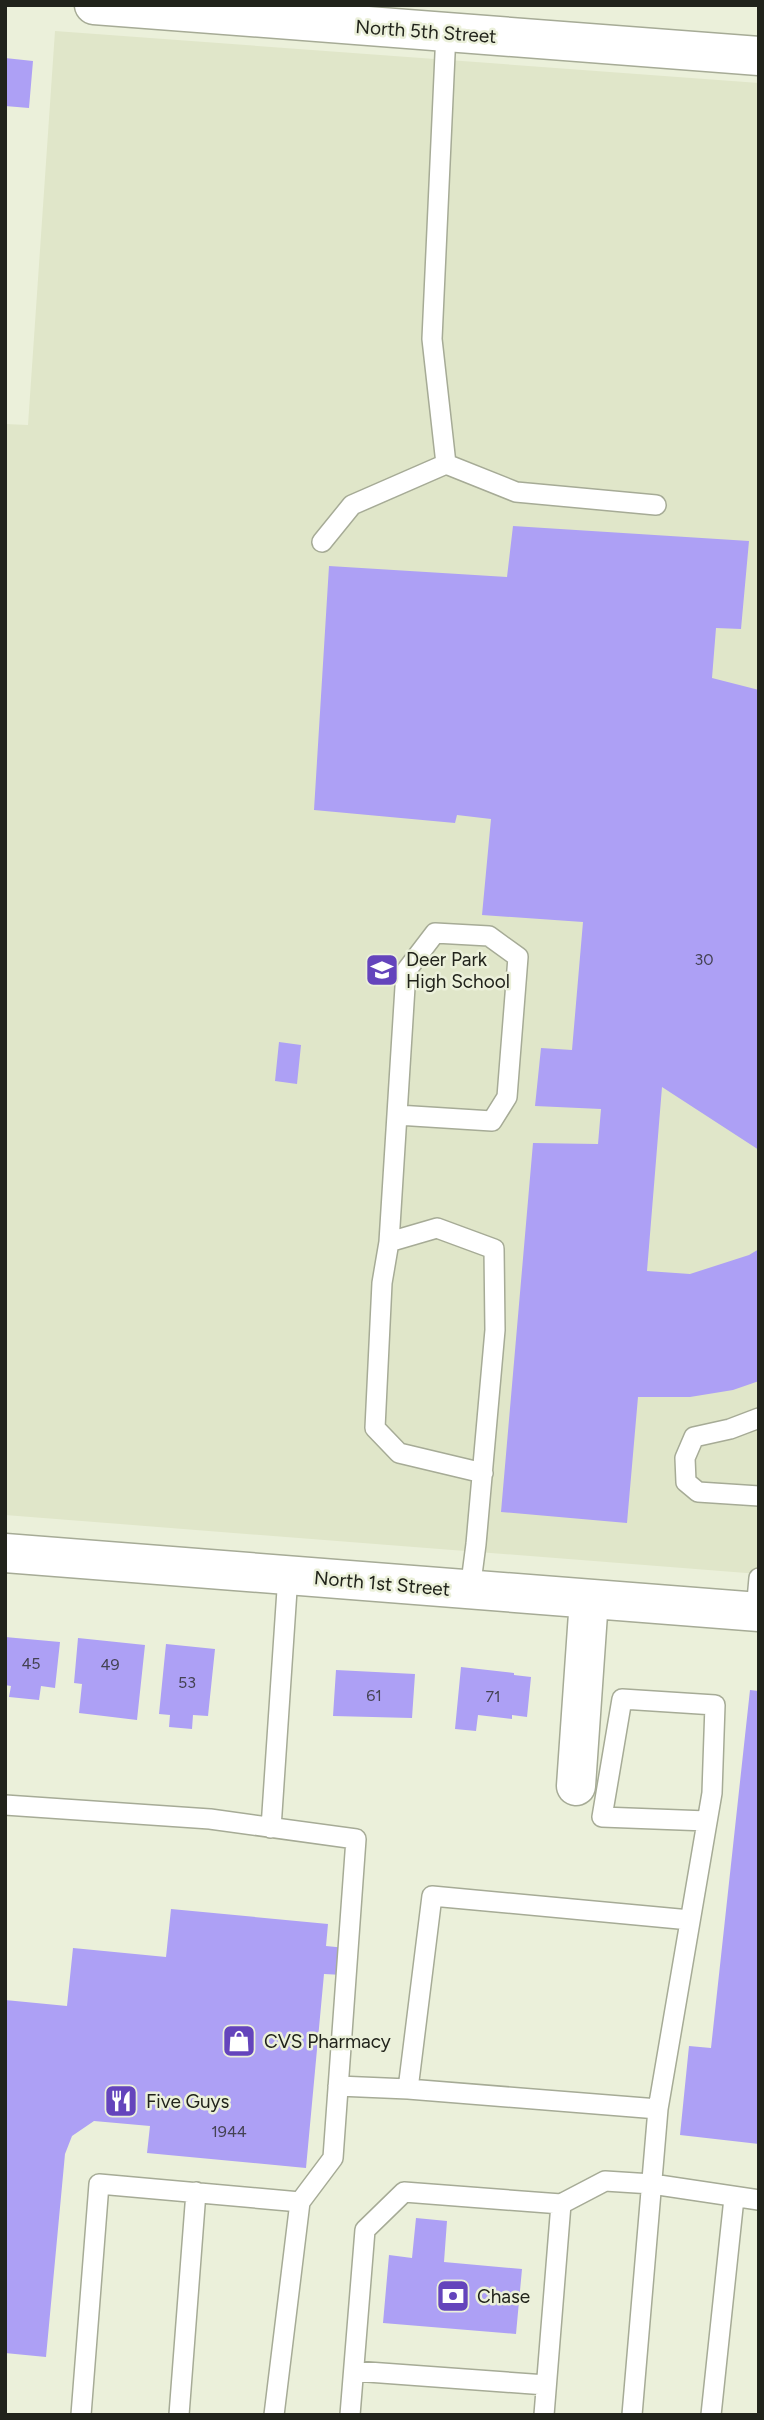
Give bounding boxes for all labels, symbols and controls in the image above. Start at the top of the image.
street label: North 5th Street [355,15,497,48]
place label: Deer Park High School [406,948,510,993]
house number: 30 [695,950,713,969]
school or university icon: Deer Park High School [363,951,401,989]
street label: North 1st Street [313,1566,451,1601]
house number: 45 [21,1654,41,1673]
house number: 49 [101,1655,120,1674]
house number: 53 [178,1673,196,1692]
house number: 61 [366,1686,382,1705]
house number: 71 [485,1687,501,1706]
shop icon: CVS Pharmacy [220,2022,258,2060]
place label: CVS Pharmacy [264,2030,391,2053]
restaurant icon: Five Guys [102,2082,140,2120]
place label: Five Guys [146,2090,229,2113]
house number: 1944 [211,2122,247,2141]
bank icon: Chase [434,2277,472,2315]
place label: Chase [477,2285,530,2308]

